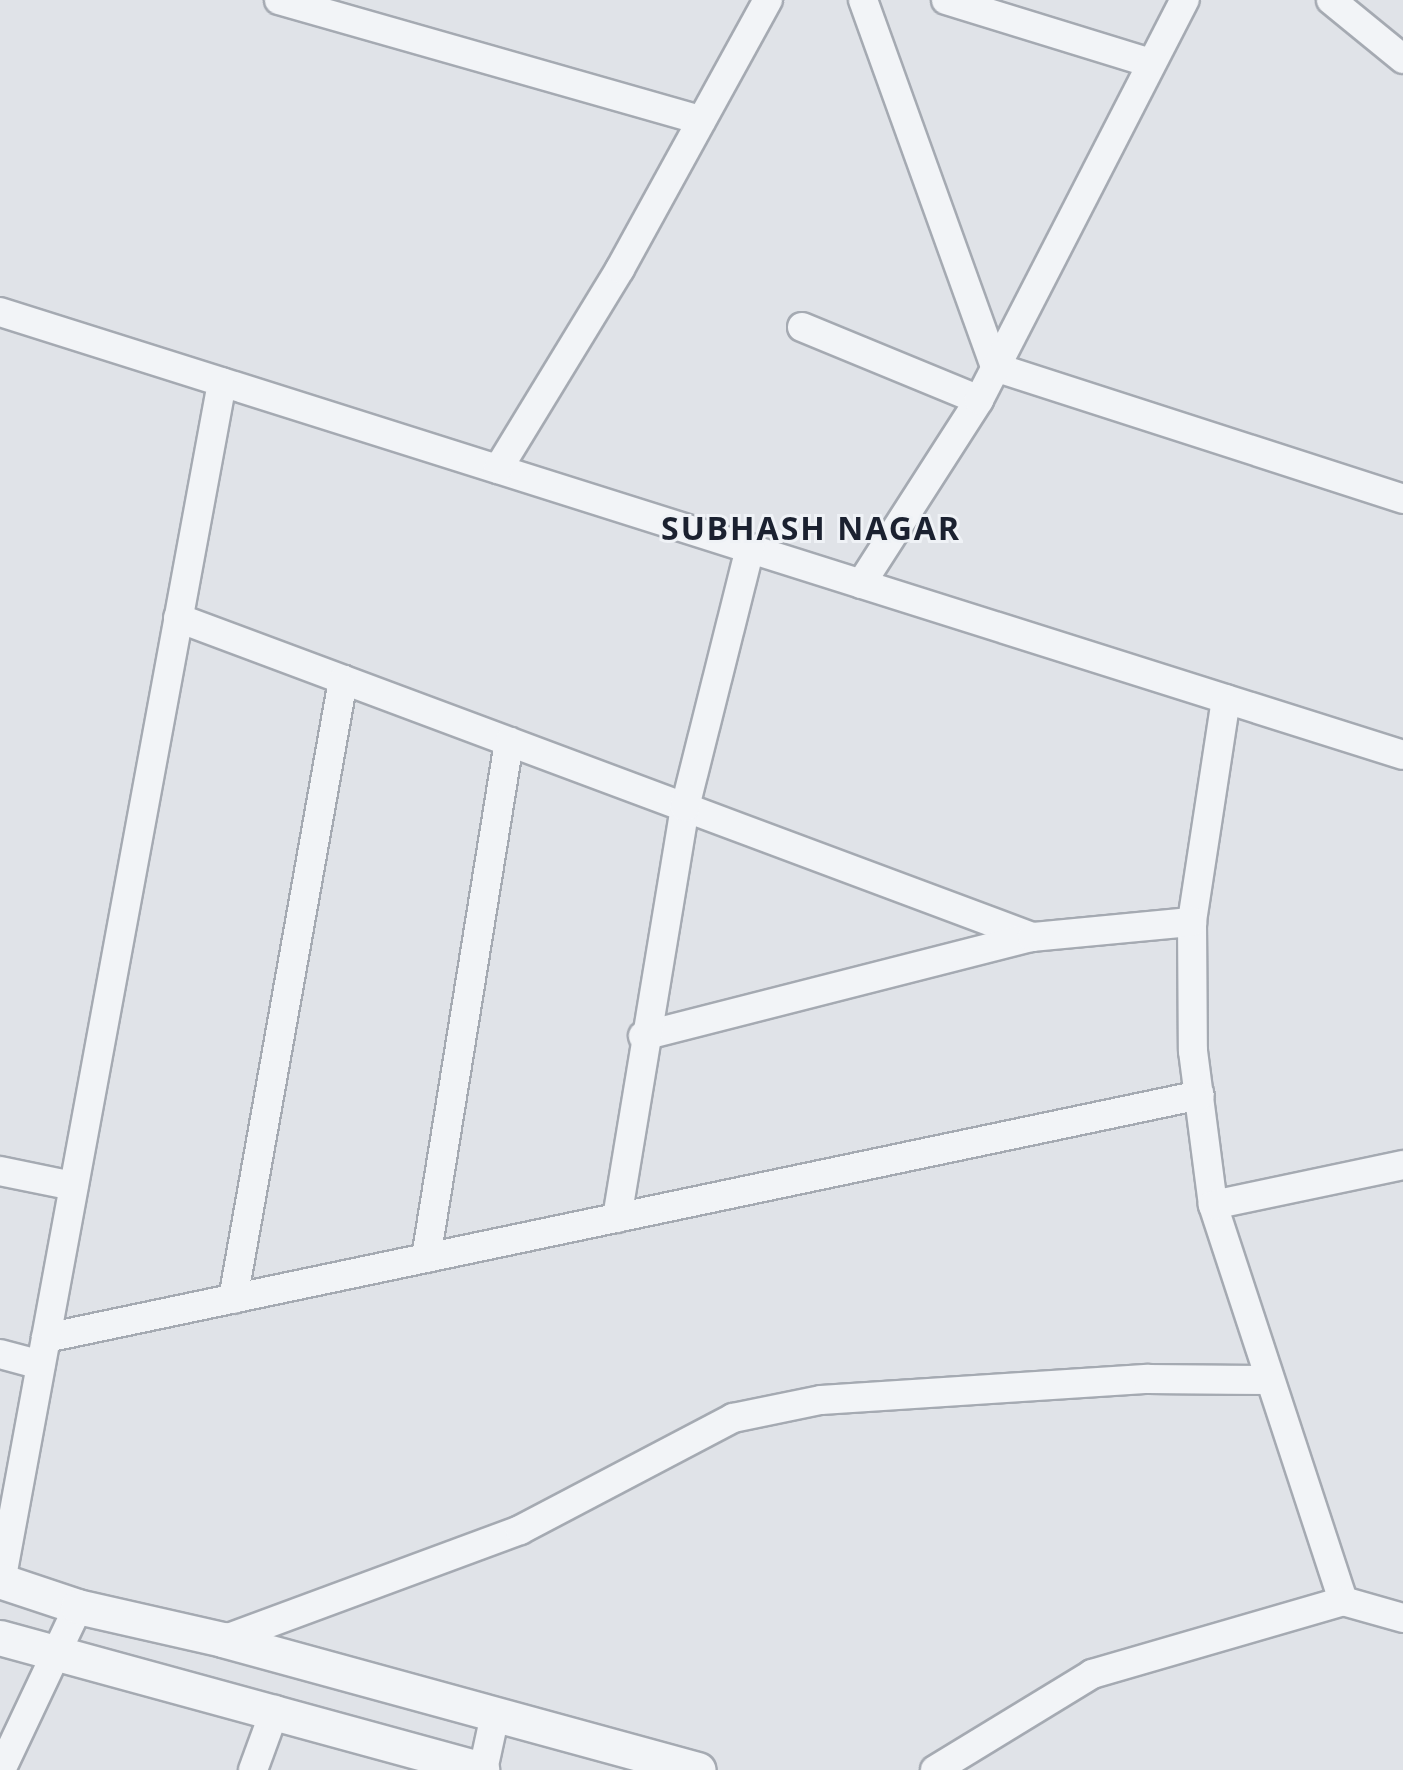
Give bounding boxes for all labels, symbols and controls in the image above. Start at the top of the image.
district label: SUBHASH NAGAR [661,509,961,547]

